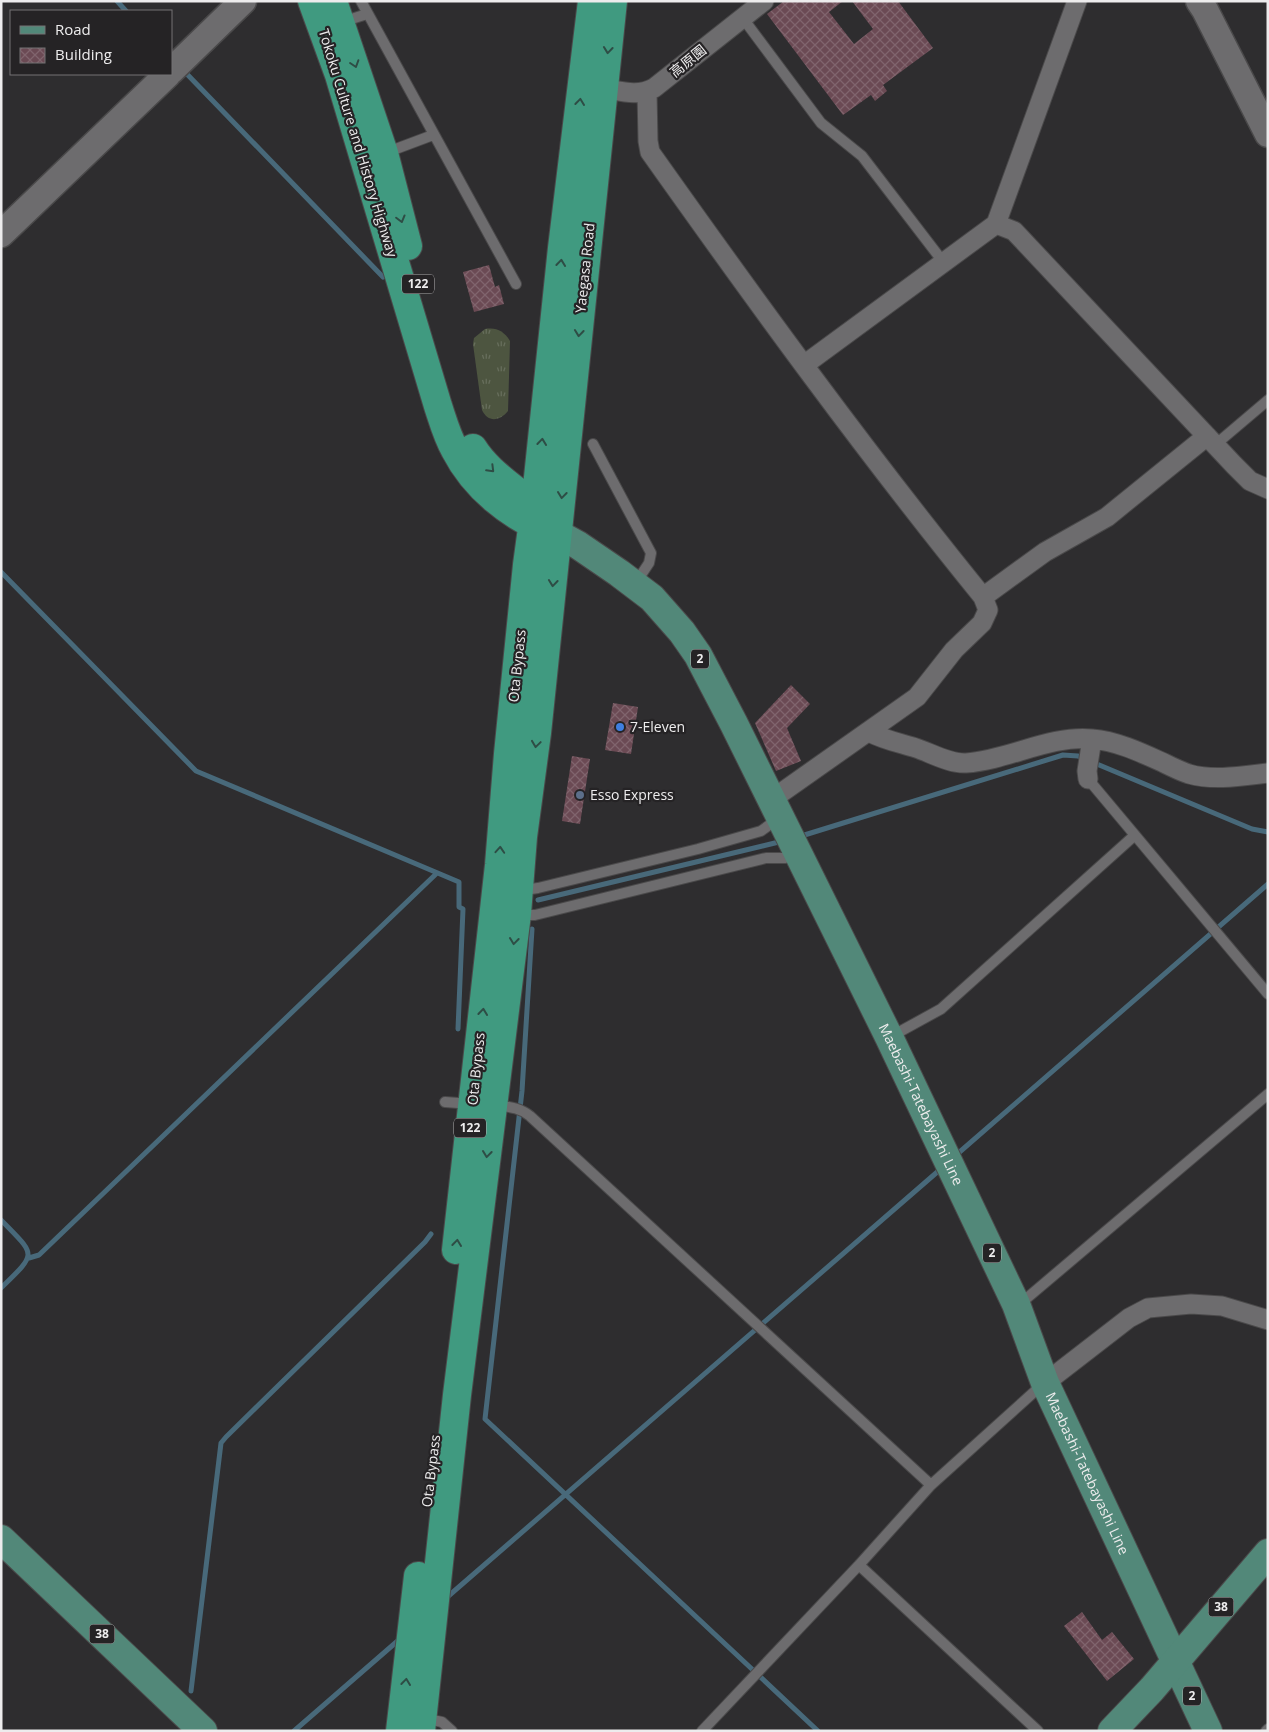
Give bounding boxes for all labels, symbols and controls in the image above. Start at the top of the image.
legend [10,10,172,75]
text: Road [55,19,91,39]
street label: Tokoku Culture and History Highway [315,26,403,260]
street label: 高原園 [665,40,710,81]
text: Building [55,44,112,64]
one-way arrow [603,46,614,54]
one-way arrow [349,59,359,67]
one-way arrow [574,98,585,106]
one-way arrow [396,215,406,223]
street label: Yaegasa Road [570,222,599,314]
one-way arrow [555,259,566,267]
road number: 122 [402,274,434,294]
one-way arrow [574,330,585,338]
one-way arrow [536,438,547,446]
one-way arrow [485,463,494,472]
one-way arrow [557,491,568,499]
one-way arrow [548,579,559,587]
street label: Ota Bypass [503,628,530,703]
road number: 2 [691,650,709,669]
place label: 7-Eleven [630,717,685,736]
marker: 7-Eleven [614,721,626,733]
one-way arrow [531,741,542,749]
place label: Esso Express [590,785,674,804]
marker: Esso Express [574,789,586,801]
one-way arrow [495,846,506,854]
one-way arrow [509,936,519,945]
one-way arrow [477,1007,488,1015]
street label: Maebashi-Tatebayashi Line [875,1020,968,1188]
street label: Ota Bypass [462,1031,489,1106]
road number: 122 [454,1118,486,1138]
one-way arrow [482,1150,493,1158]
one-way arrow [451,1238,462,1246]
road number: 2 [983,1244,1001,1262]
street label: Maebashi-Tatebayashi Line [1042,1389,1134,1558]
street label: Ota Bypass [417,1433,444,1508]
road number: 38 [1208,1598,1234,1616]
road number: 38 [90,1625,114,1644]
one-way arrow [400,1678,411,1686]
road number: 2 [1183,1686,1201,1705]

